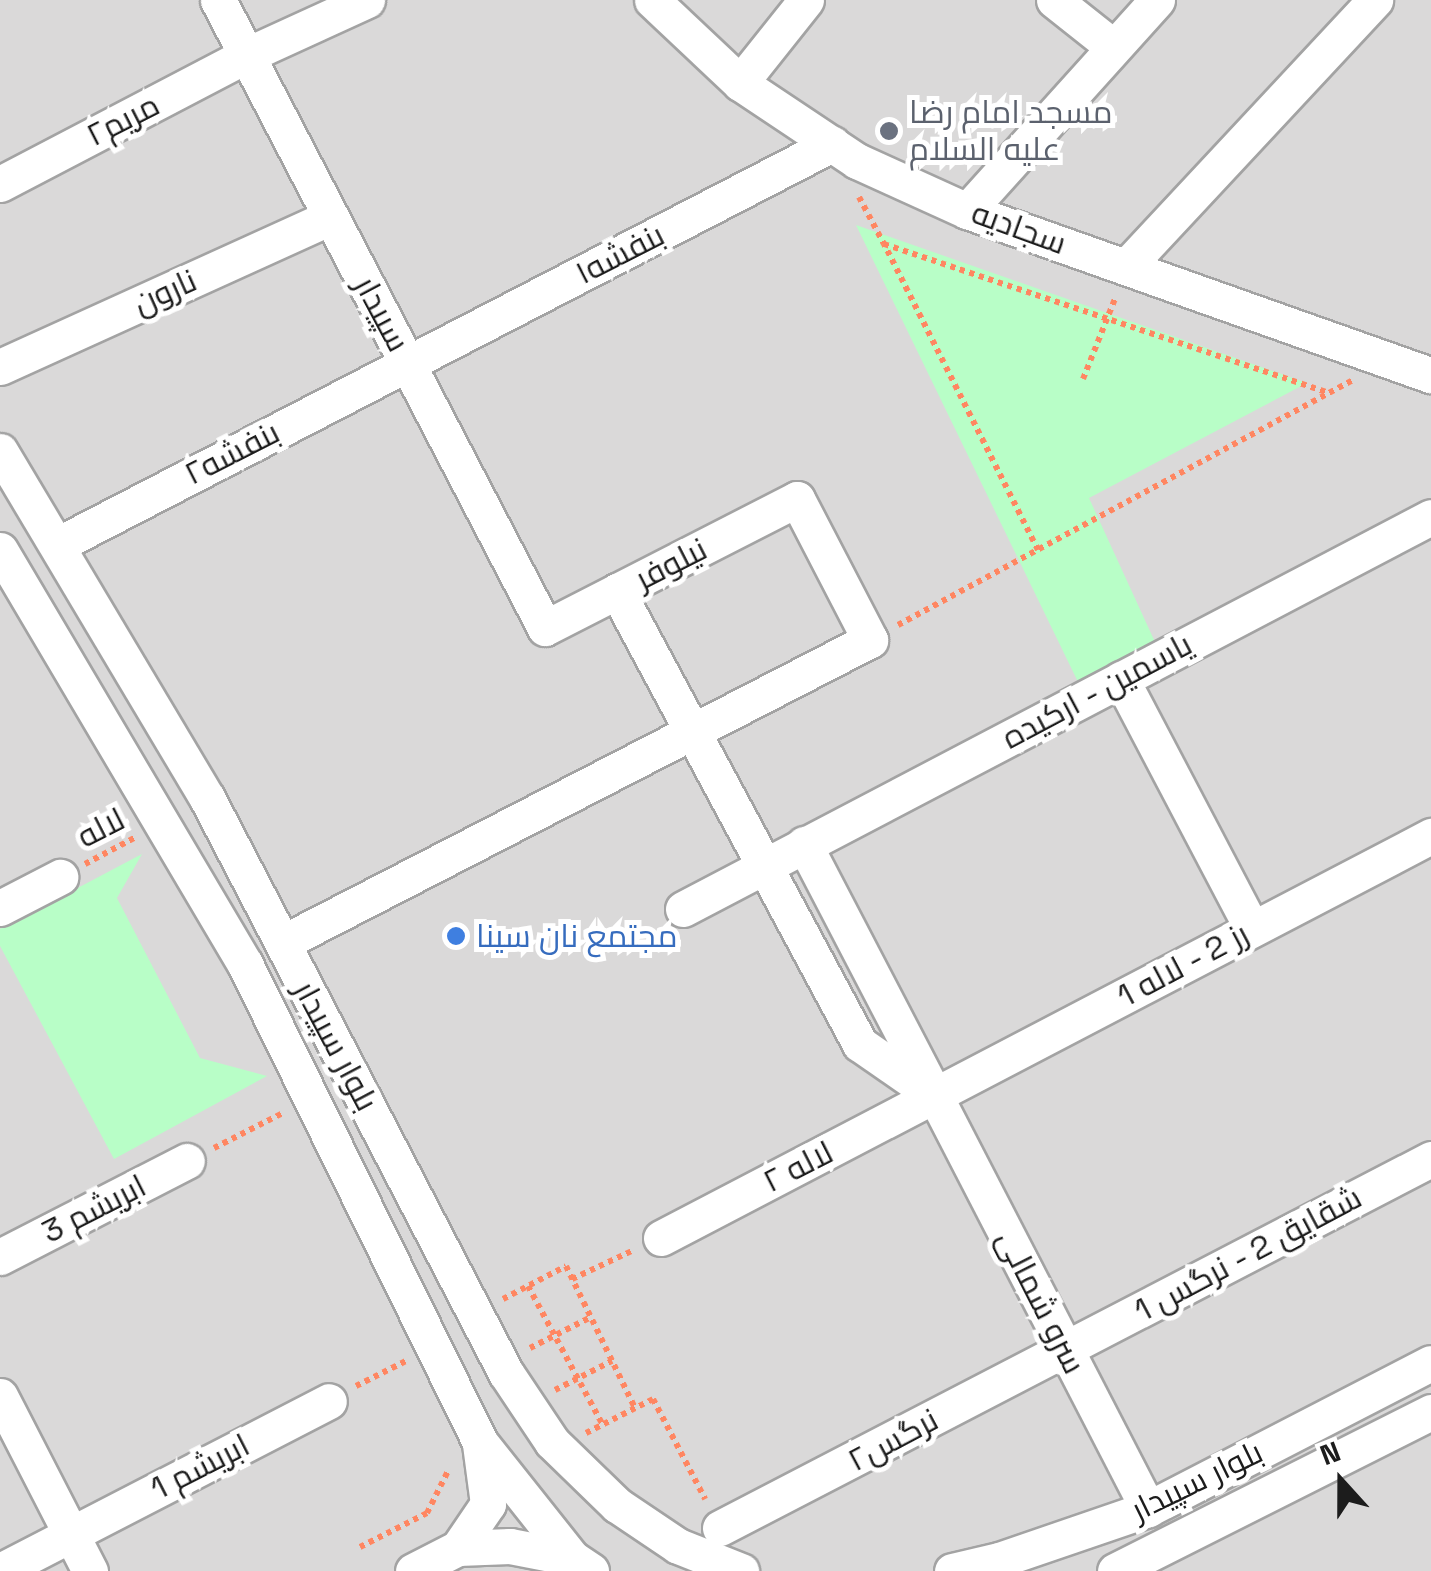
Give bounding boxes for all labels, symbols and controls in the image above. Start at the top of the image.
street label: مریم۲ [80,85,166,155]
place label: مسجد امام رضا علیه السلام [909,94,1113,169]
marker: مسجد امام رضا علیه السلام [878,120,900,142]
street label: سجادیه [967,193,1071,263]
street label: بنفشه۱ [569,215,671,293]
street label: نارون [127,261,203,323]
street label: سپیدار [346,270,418,358]
street label: بنفشه۲ [178,413,286,493]
street label: نیلوفر [629,530,713,598]
street label: یاسمین - ارکیده [995,625,1199,757]
street label: لاله [71,800,131,856]
street label: رز 2 - لاله 1 [1110,914,1256,1016]
place label: مجتمع نان سینا [476,917,678,955]
marker: مجتمع نان سینا [445,925,467,947]
street label: بلوار سپیدار [286,975,386,1117]
street label: لاله ۲ [757,1133,839,1201]
street label: ابریشم 3 [36,1167,152,1251]
street label: شقایق 2 - نرگس 1 [1127,1178,1369,1330]
street label: سرو شمالی [989,1224,1093,1380]
street label: نرگس۲ [841,1400,945,1480]
street label: ابریشم 1 [144,1426,256,1508]
north arrow [1291,1431,1391,1531]
street label: بلوار سپیدار [1125,1433,1269,1529]
text: N [1315,1433,1345,1473]

